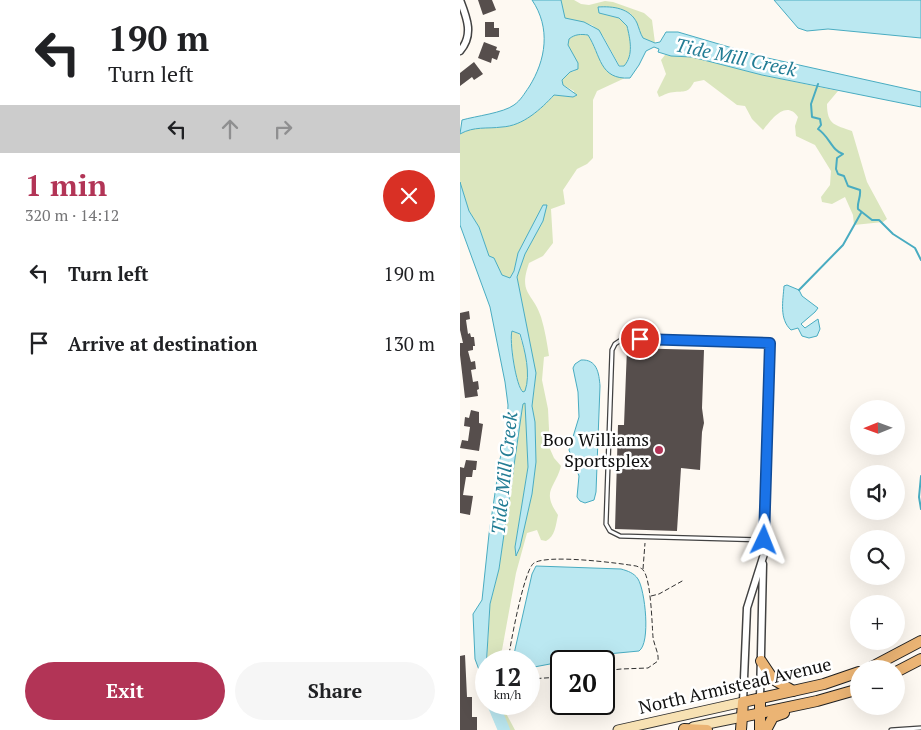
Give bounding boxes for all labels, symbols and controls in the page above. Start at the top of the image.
text: 190 m [108,15,209,61]
icon: left [25,20,90,85]
water label: Tide Mill Creek [673,31,800,82]
text: Turn left [108,59,194,88]
icon: left [163,115,191,143]
icon: ahead [216,115,244,143]
icon: right [269,115,297,143]
text: 1 min [25,165,107,205]
button: close [383,170,435,222]
text: 320 m · 14:12 [25,204,119,226]
icon: left [25,259,53,287]
text: Turn left [68,261,149,286]
text: 190 m [384,261,435,286]
pin [619,318,661,360]
icon: arrive [626,325,654,353]
icon: arrive [25,329,53,357]
text: Arrive at destination [68,331,257,356]
text: 130 m [384,331,435,356]
north arrow [850,400,905,455]
map controls [850,400,905,715]
water label: Tide Mill Creek [485,410,522,535]
place label: Boo Williams Sportsplex [543,427,650,472]
marker: Boo Williams Sportsplex [653,444,665,456]
button: sound [850,465,905,520]
position arrow [737,513,789,565]
button: search [850,530,905,585]
button: + [850,595,905,650]
speed limit sign: 20 [550,650,615,715]
street label: North Armistead Avenue [636,651,833,719]
text: 12 [493,660,522,693]
button: − [850,660,905,715]
button: Exit [25,662,225,720]
button: Share [235,662,435,720]
text: km/h [494,687,521,702]

